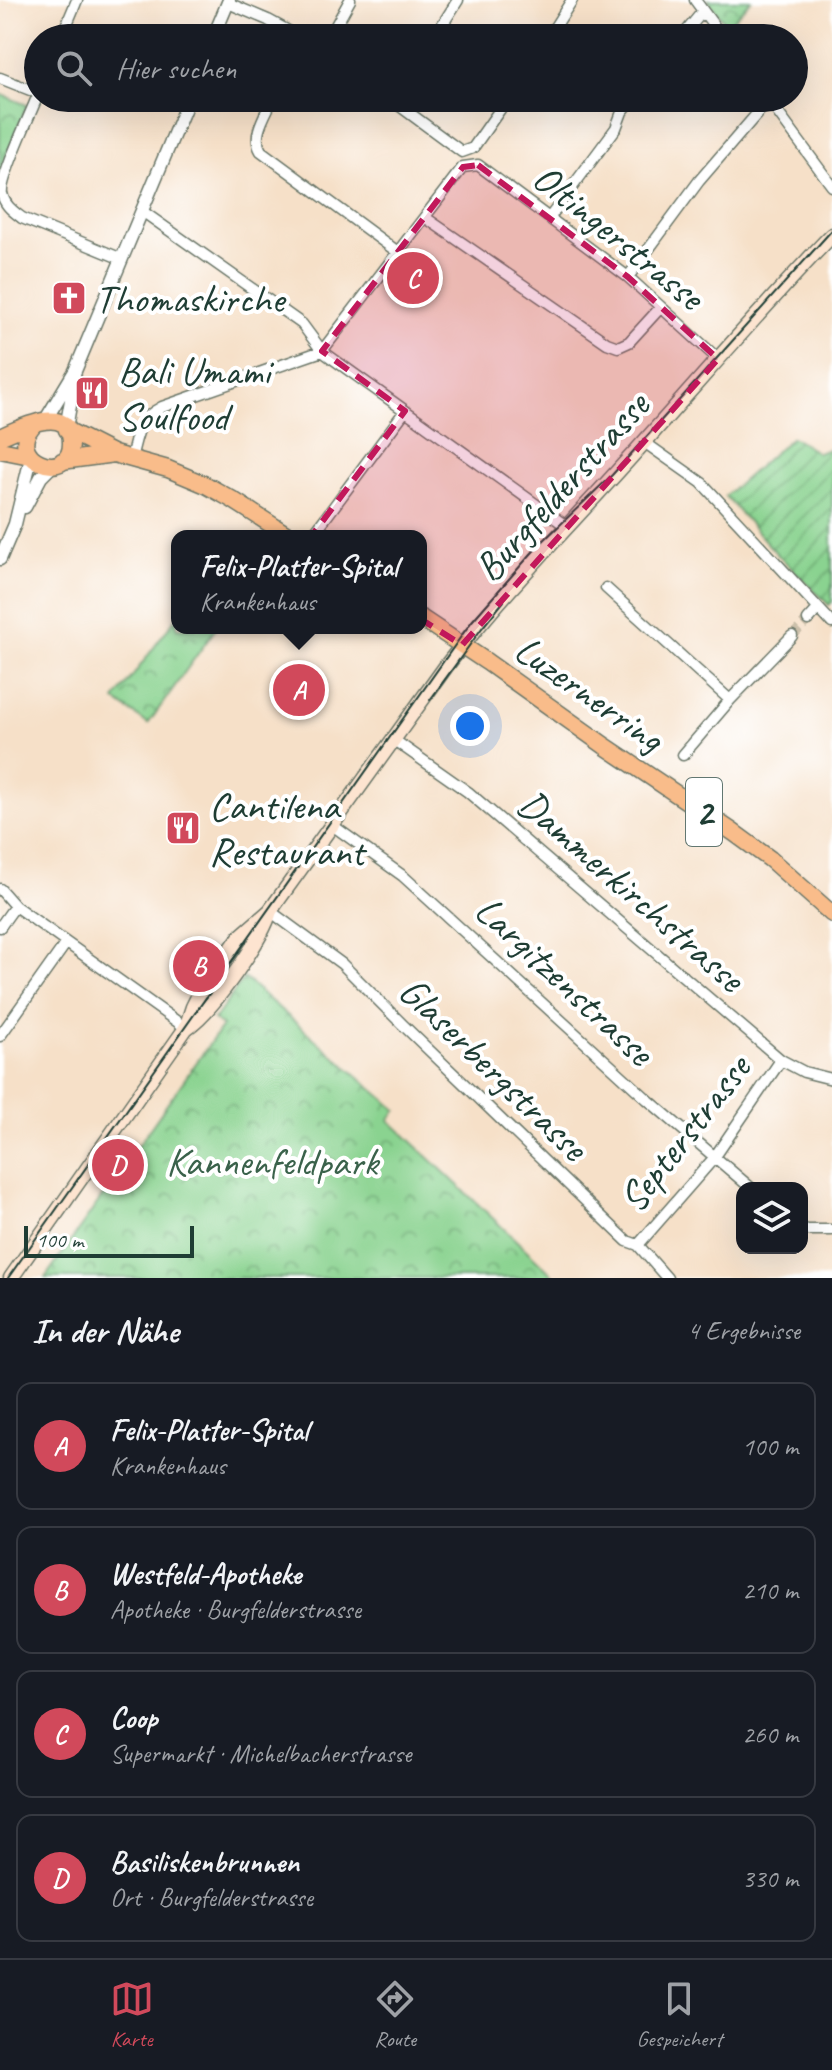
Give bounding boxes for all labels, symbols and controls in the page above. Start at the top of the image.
search box [24,24,808,112]
icon: search [52,46,96,90]
text: Hier suchen [116,49,236,87]
street label: Oltingerstrasse [523,153,716,323]
pin: C [387,248,439,308]
place label: Thomaskirche [95,274,287,324]
church icon: Thomaskirche [50,279,88,317]
place label: Bali Umami Soulfood [118,346,275,442]
restaurant icon: Bali Umami Soulfood [73,374,111,412]
street label: Burgfelderstrasse [464,379,662,592]
popup [171,530,427,634]
text: Felix-Platter-Spital [200,547,398,585]
text: Krankenhaus [200,585,316,618]
street label: Luzernerring [505,624,675,764]
pin: A [273,660,325,720]
your location [450,706,490,746]
road number: 2 [686,778,722,846]
street label: Dammerkirchstrasse [508,779,757,1005]
place label: Cantilena Restaurant [209,781,368,877]
restaurant icon: Cantilena Restaurant [164,809,202,847]
street label: Largitzenstrasse [464,885,666,1078]
pin: B [173,936,225,996]
street label: Glaserbergstrasse [388,966,600,1173]
street label: Septerstrasse [608,1043,763,1222]
pin: D [92,1135,144,1195]
park label: Kannenfeldpark [166,1137,380,1187]
map controls [736,1182,808,1254]
button: layers [736,1182,808,1254]
scale bar [24,1222,194,1258]
text: 100 m [36,1226,83,1254]
text: In der Nähe [32,1309,178,1352]
text: 4 Ergebnisse [687,1314,800,1347]
text: Felix-Platter-Spital [110,1411,308,1449]
text: A [53,1430,67,1463]
text: 100 m [742,1430,798,1463]
text: Krankenhaus [110,1449,226,1482]
text: Westfeld-Apotheke [110,1555,301,1593]
text: B [53,1574,67,1607]
text: 210 m [742,1574,798,1607]
text: Apotheke · Burgfelderstrasse [110,1593,361,1626]
text: Coop [110,1699,157,1737]
text: C [54,1718,66,1751]
text: 260 m [742,1718,798,1751]
text: Supermarkt · Michelbacherstrasse [110,1737,411,1770]
text: Basiliskenbrunnen [110,1843,299,1881]
text: D [52,1862,68,1895]
text: 330 m [742,1862,798,1895]
text: Ort · Burgfelderstrasse [110,1881,313,1914]
tab: Karte [110,1977,154,2053]
tab: Route [373,1977,417,2053]
tab: Gespeichert [637,1977,722,2053]

